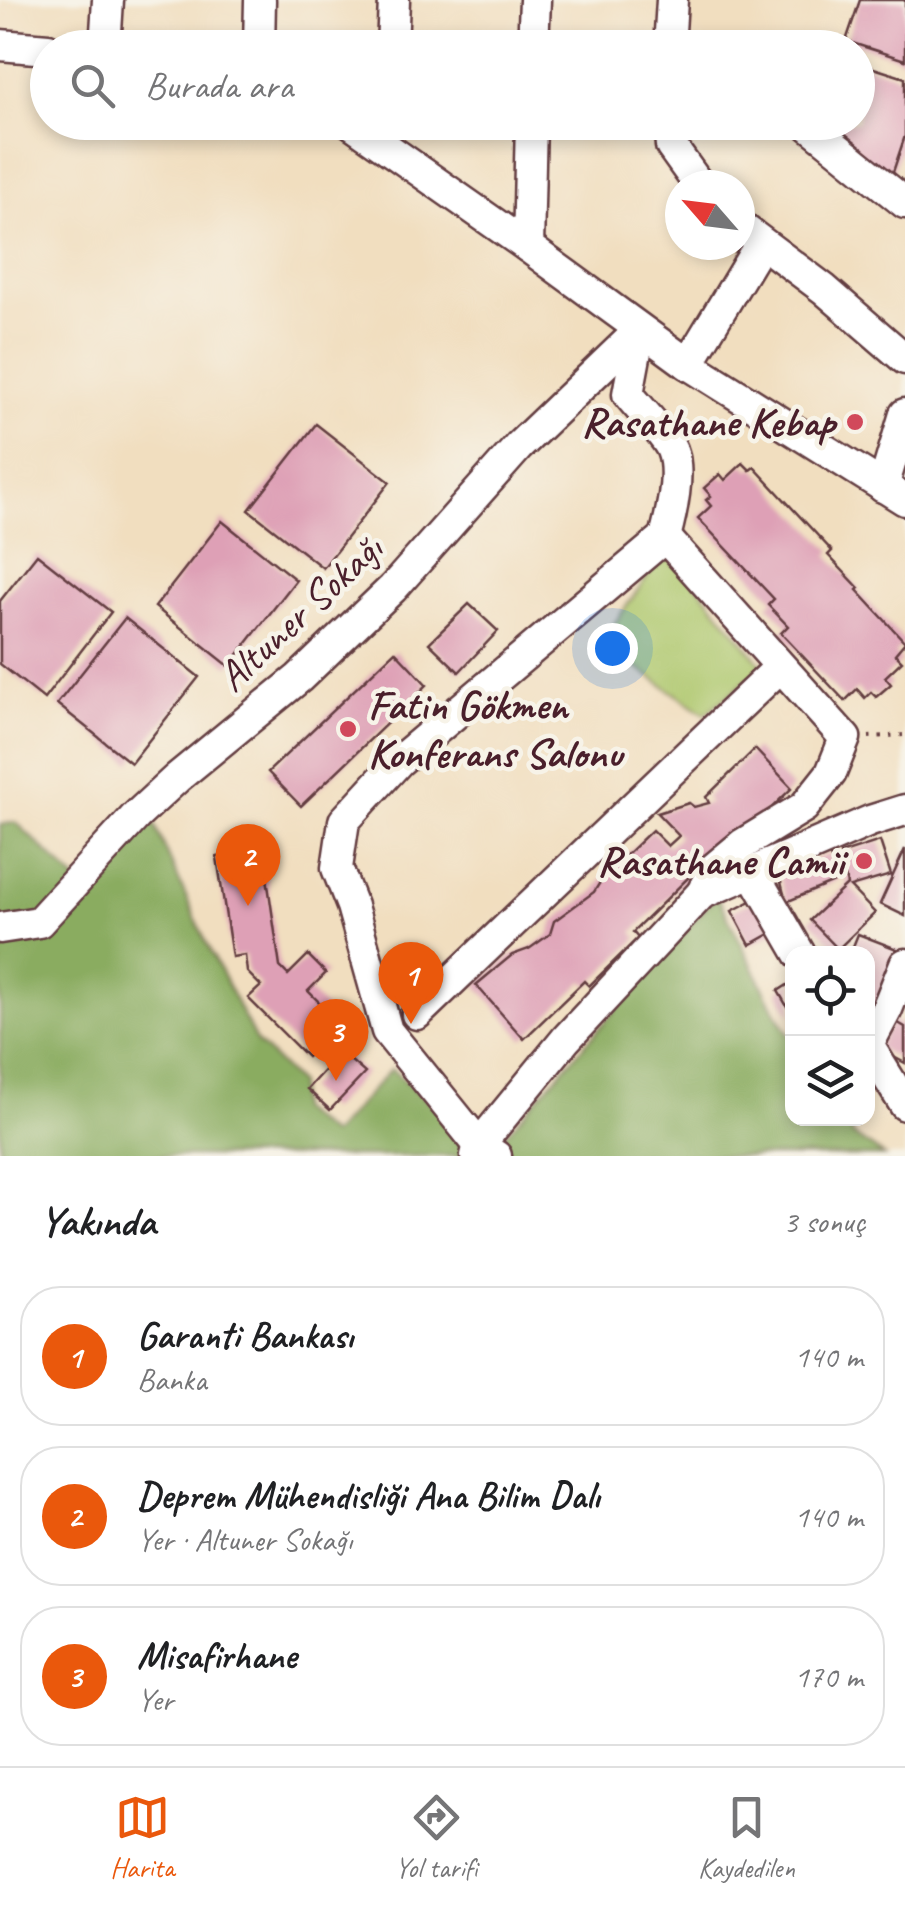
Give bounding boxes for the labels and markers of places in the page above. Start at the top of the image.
place label: Rasathane Kebap [581,396,838,449]
marker: Rasathane Kebap [844,411,866,433]
place label: Fatin Gökmen Konferans Salonu [368,679,625,780]
marker: Fatin Gökmen Konferans Salonu [337,718,359,740]
pin: 2 [216,824,280,906]
place label: Rasathane Camii [597,835,850,888]
marker: Rasathane Camii [853,850,875,872]
pin: 1 [378,942,444,1024]
pin: 3 [304,998,368,1081]

